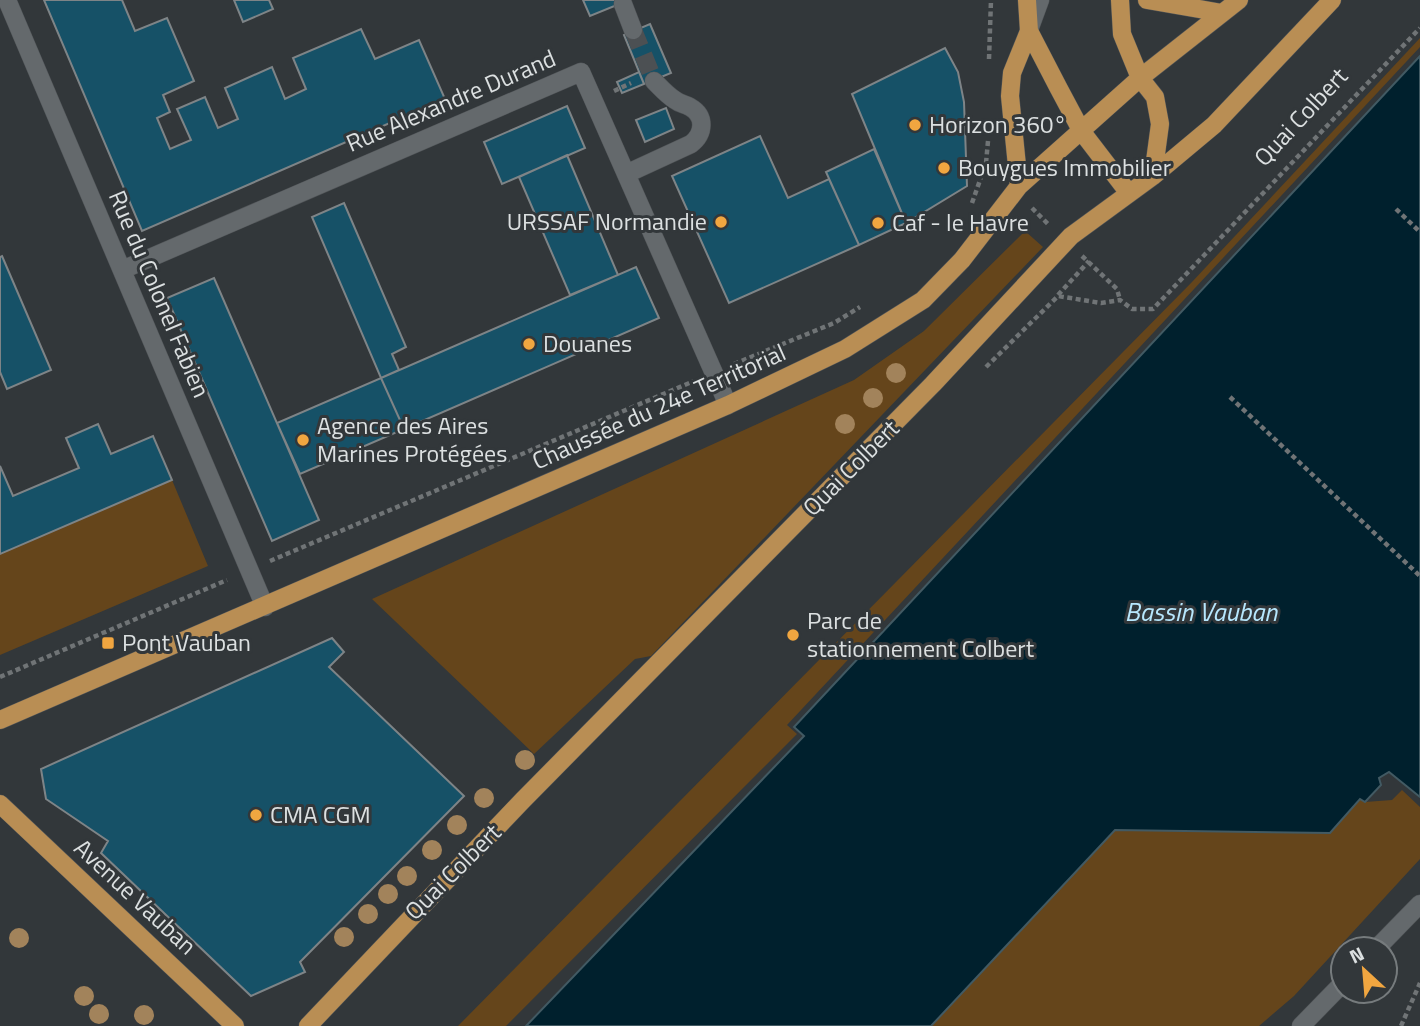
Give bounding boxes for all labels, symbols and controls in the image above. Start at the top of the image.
street label: Rue Alexandre Durand [340,40,561,161]
street label: Quai Colbert [1245,58,1356,174]
place label: Horizon 360° [929,106,1067,142]
marker: Horizon 360° [907,117,923,133]
place label: Bouygues Immobilier [958,149,1171,185]
marker: Bouygues Immobilier [936,160,952,176]
street label: Rue du Colonel Fabien [100,184,220,403]
place label: URSSAF Normandie [507,203,707,239]
place label: Caf - le Havre [892,204,1029,240]
marker: URSSAF Normandie [713,214,729,230]
marker: Caf - le Havre [870,215,886,231]
place label: Douanes [543,325,632,361]
street label: Chaussée du 24e Territorial [526,334,791,478]
marker: Douanes [521,336,537,352]
place label: Agence des Aires Marines Protégées [317,407,507,471]
street label: Quai Colbert [794,410,907,524]
marker: Agence des Aires Marines Protégées [295,432,311,448]
water label: Bassin Vauban [1125,592,1278,631]
place label: Parc de stationnement Colbert [807,602,1035,666]
place label: Pont Vauban [122,624,251,660]
marker: Parc de stationnement Colbert [785,627,801,643]
marker: Pont Vauban [100,635,116,651]
place label: CMA CGM [270,796,371,832]
marker: CMA CGM [248,807,264,823]
street label: Quai Colbert [396,814,509,928]
street label: Avenue Vauban [66,830,205,963]
north arrow [1329,935,1399,1005]
text: N [1344,938,1369,970]

